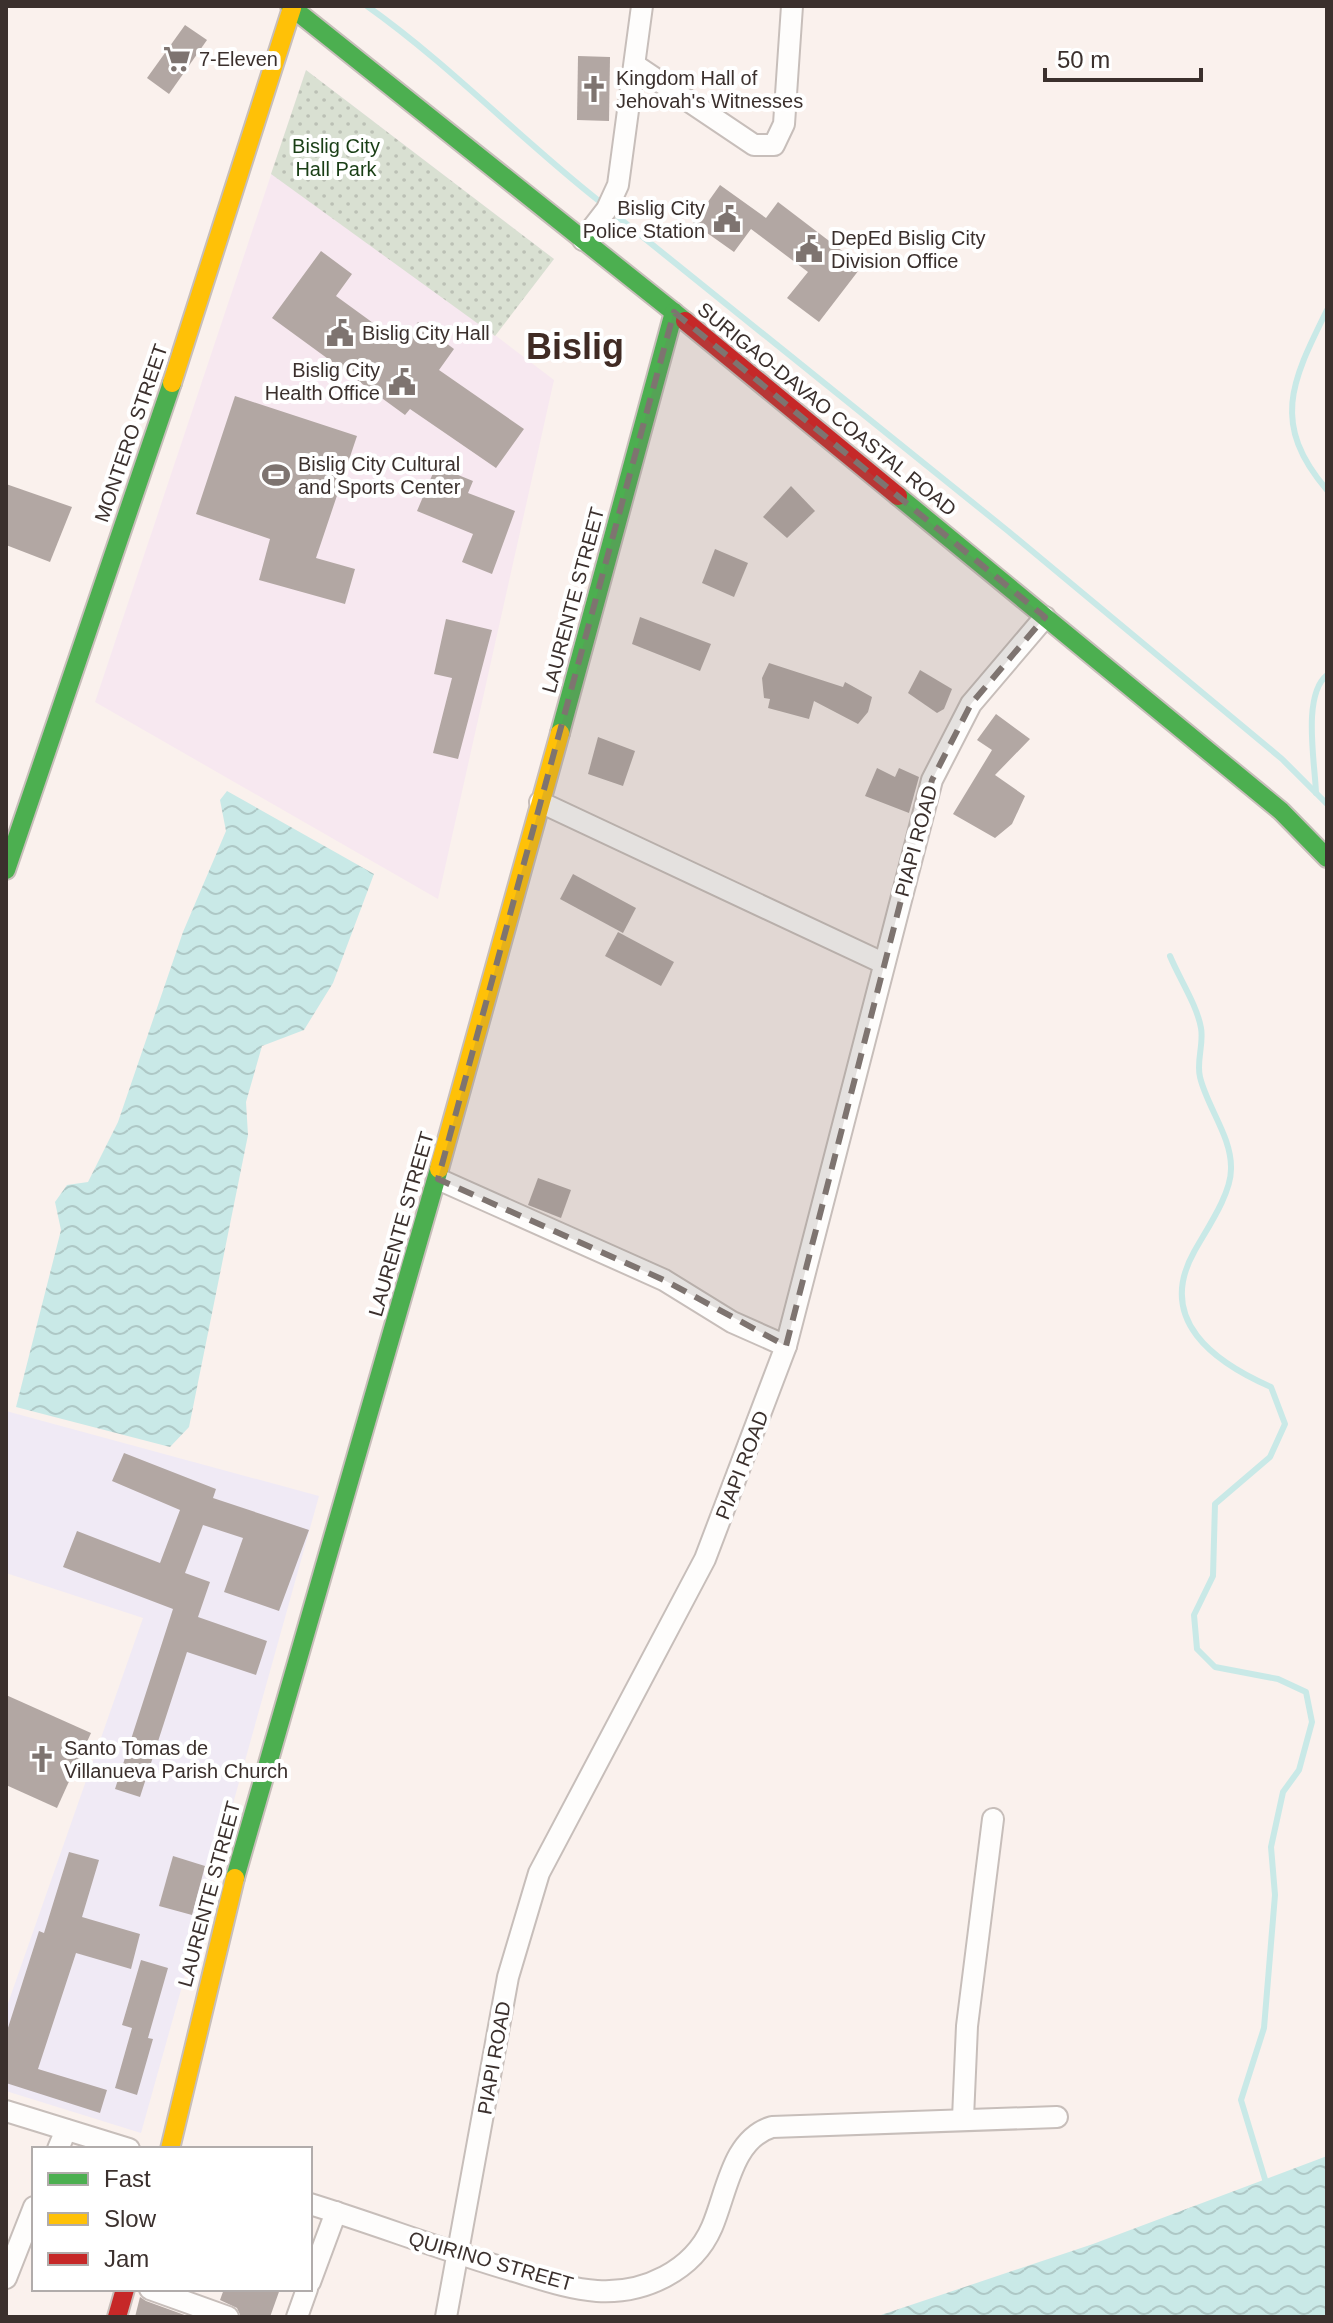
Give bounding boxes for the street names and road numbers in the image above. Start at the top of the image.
street label: SURIGAO-DAVAO COASTAL ROAD [693,298,961,520]
street label: MONTERO STREET [90,341,172,525]
street label: LAURENTE STREET [538,505,608,695]
street label: PIAPI ROAD [891,783,941,899]
street label: LAURENTE STREET [364,1129,438,1319]
street label: PIAPI ROAD [711,1408,773,1522]
street label: LAURENTE STREET [174,1799,244,1989]
street label: PIAPI ROAD [473,2000,515,2116]
street label: QUIRINO STREET [406,2227,576,2295]

